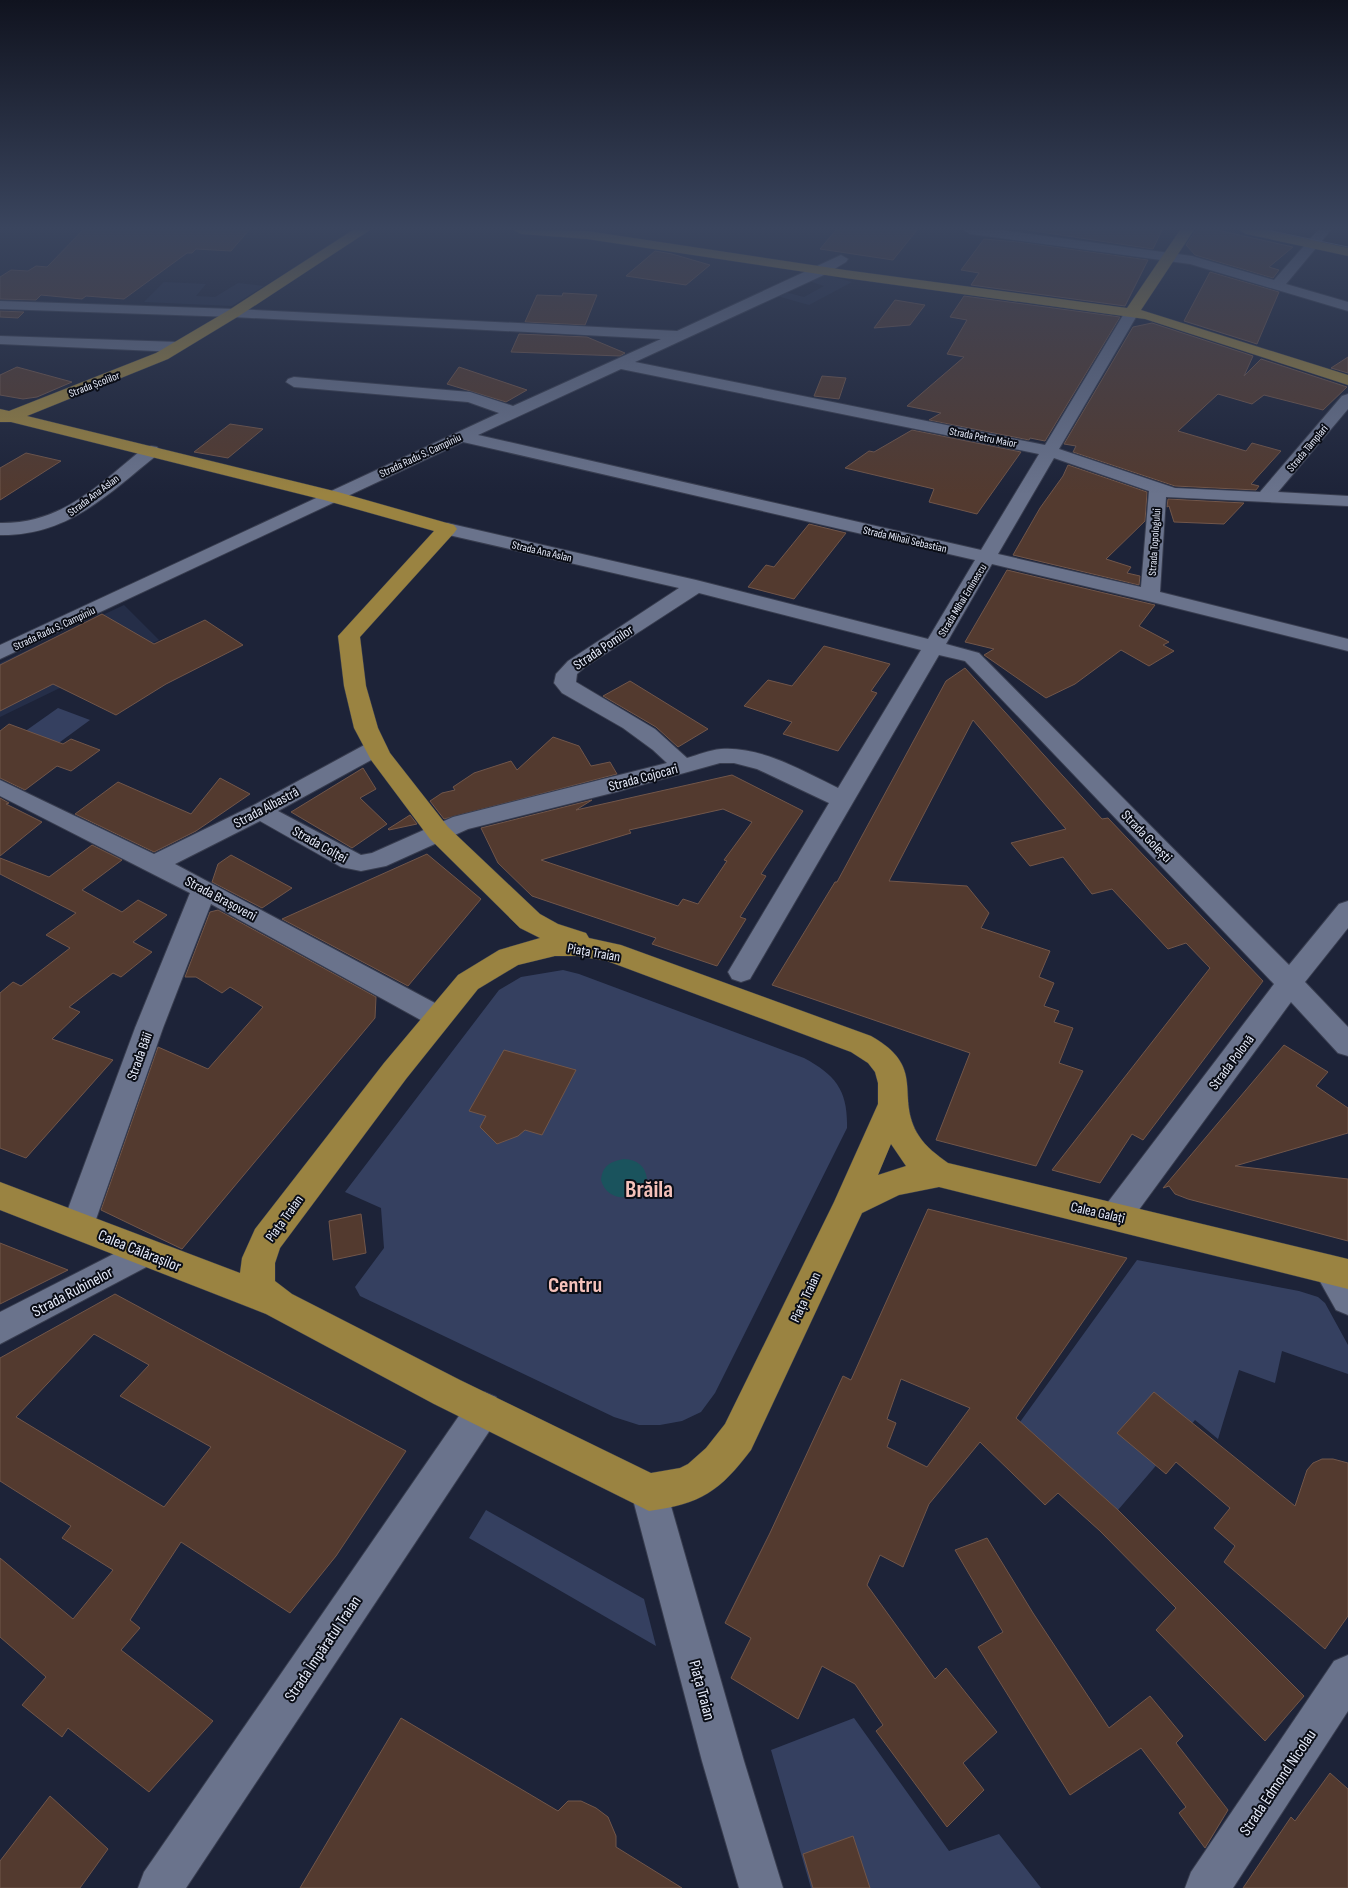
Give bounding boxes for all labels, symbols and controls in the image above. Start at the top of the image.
street label: Strada Școlilor [67,369,122,400]
street label: Strada Tâmplari [1284,422,1331,474]
street label: Strada Petru Maior [948,425,1018,450]
street label: Strada Radu S. Campiniu [377,431,464,480]
street label: Strada Ana Aslan [65,472,122,519]
street label: Strada Topologului [1146,508,1163,576]
street label: Strada Mihail Sebastian [862,524,948,555]
street label: Strada Ana Aslan [511,538,573,565]
street label: Strada Mihai Eminescu [936,561,990,639]
street label: Strada Radu S. Campiniu [11,604,98,653]
street label: Strada Pomilor [570,621,636,674]
street label: Strada Cojocari [607,760,680,795]
street label: Strada Albastră [231,783,302,832]
street label: Strada Golești [1118,807,1176,866]
street label: Strada Colței [289,822,350,867]
street label: Strada Brașoveni [182,872,259,924]
street label: Piața Traian [566,939,622,966]
street label: Strada Băii [123,1030,156,1082]
street label: Strada Polonă [1205,1031,1258,1093]
district label: Brăila [625,1175,673,1204]
street label: Piața Traian [262,1192,307,1245]
street label: Calea Galați [1069,1198,1127,1227]
street label: Calea Călărașilor [95,1226,184,1277]
street label: Strada Rubinelor [29,1263,117,1322]
street label: Piața Traian [786,1269,824,1325]
district label: Centru [548,1272,602,1299]
street label: Strada Împăratul Traian [281,1592,366,1705]
street label: Piața Traian [684,1658,719,1722]
street label: Strada Edmond Nicolau [1236,1726,1321,1839]

